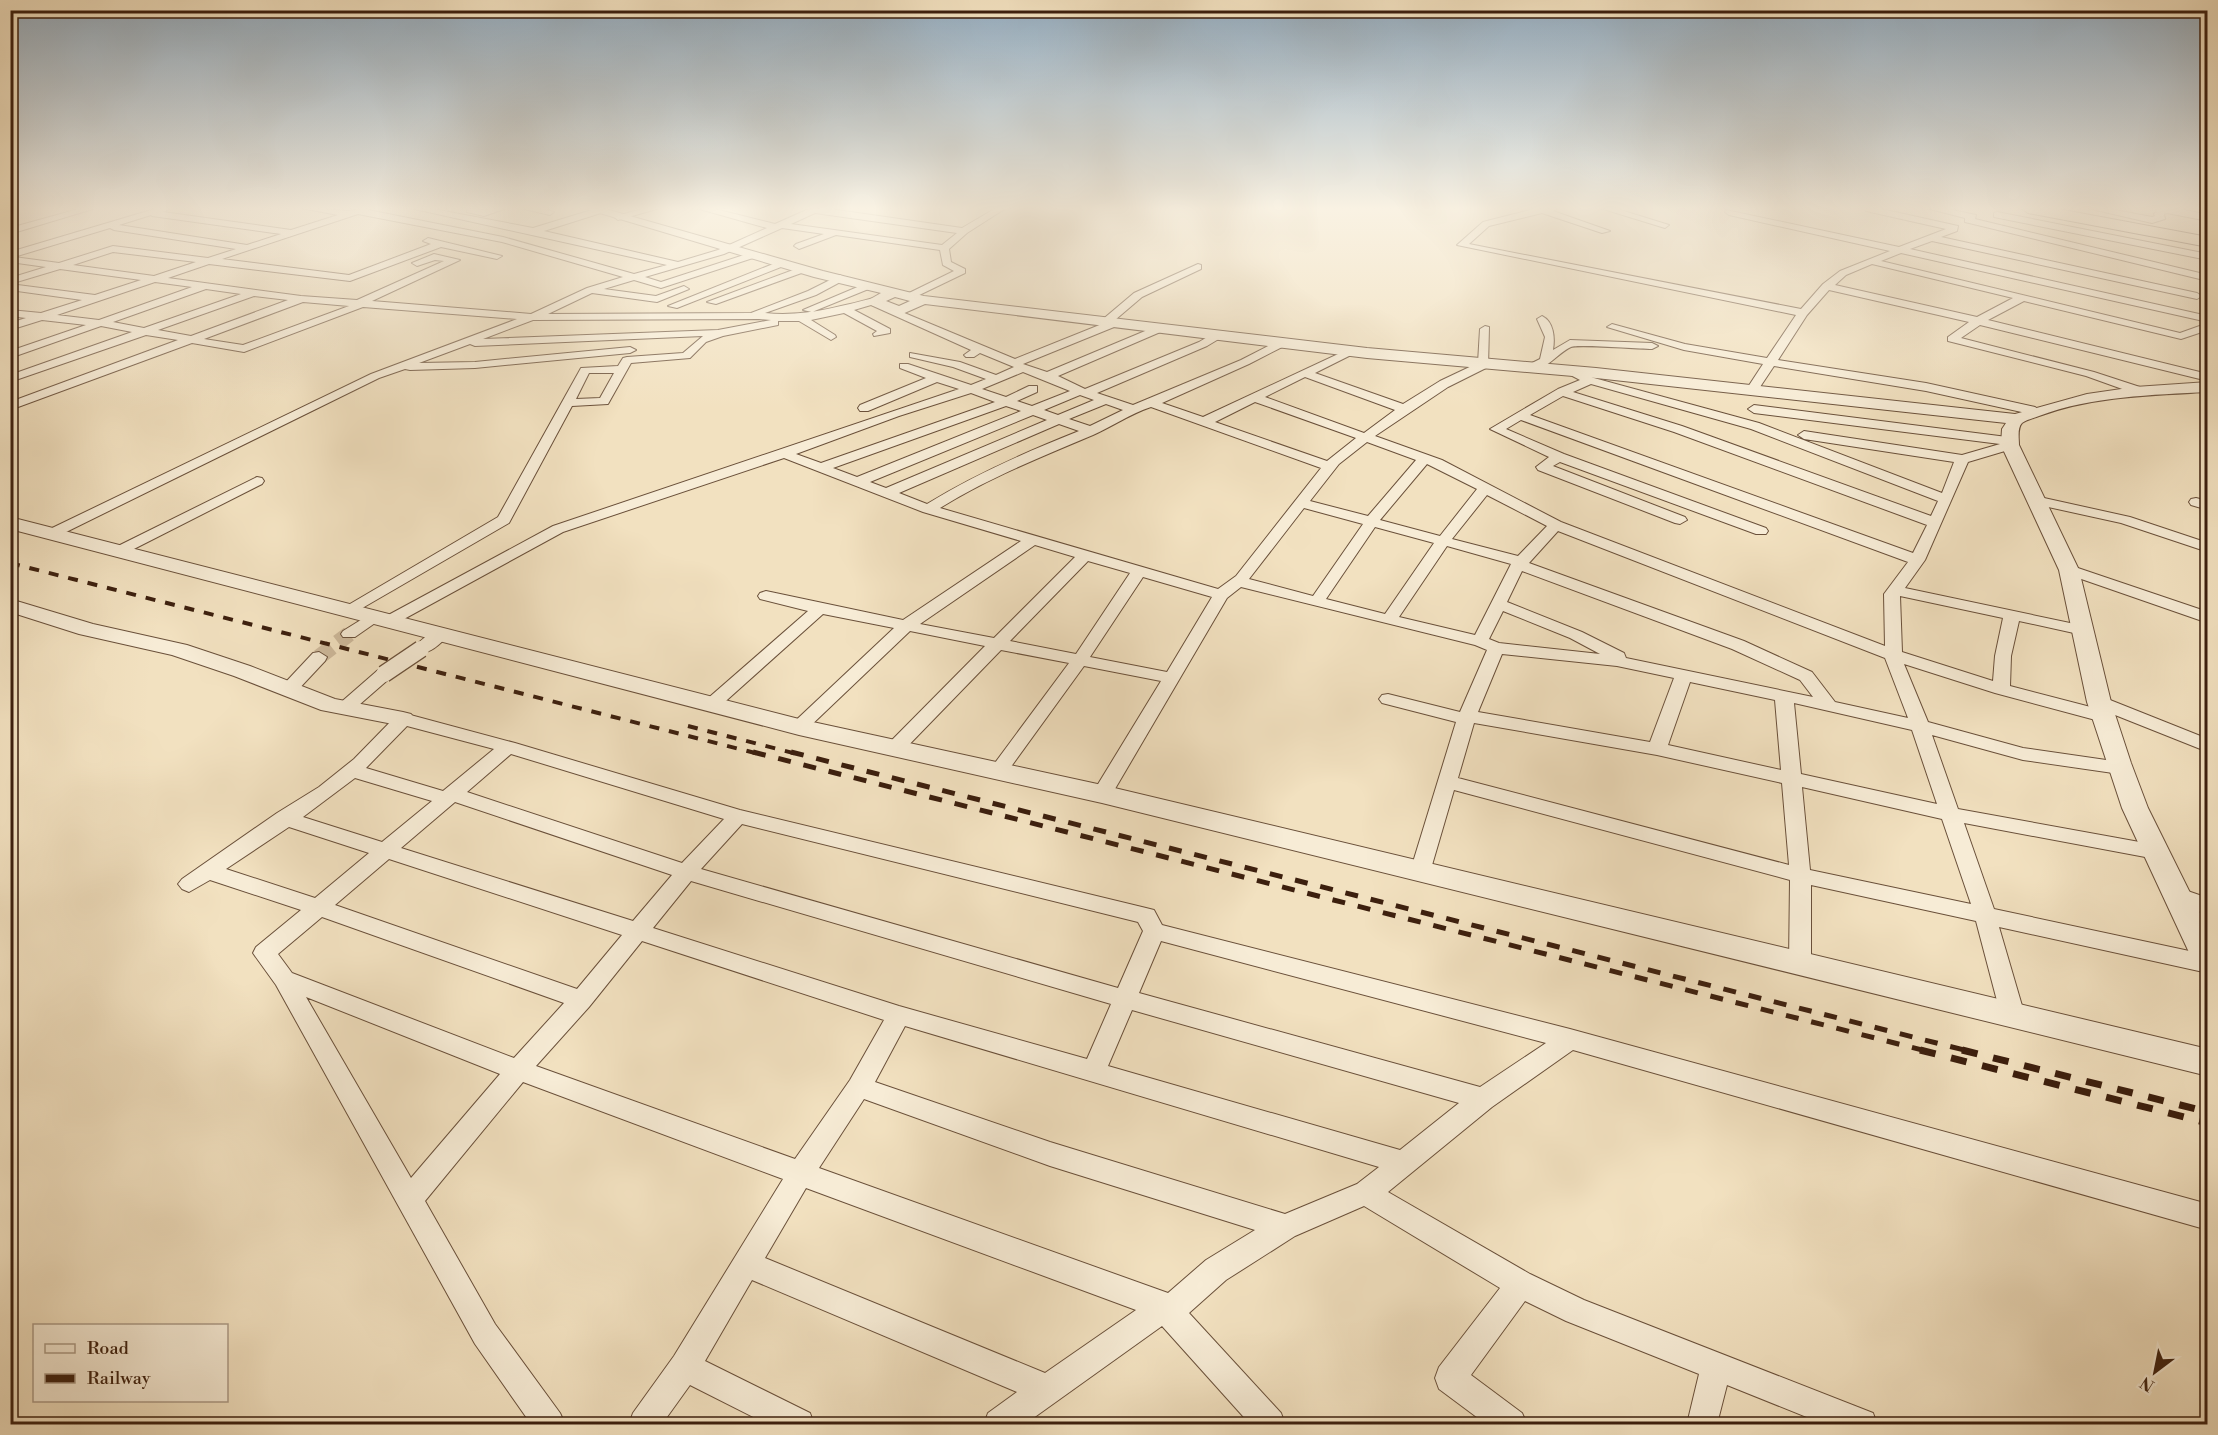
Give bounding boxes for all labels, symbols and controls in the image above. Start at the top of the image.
legend [33,1324,228,1402]
text: Road [87,1337,130,1360]
north arrow [2125,1342,2185,1402]
text: Railway [87,1367,151,1390]
text: N [2137,1372,2158,1396]

